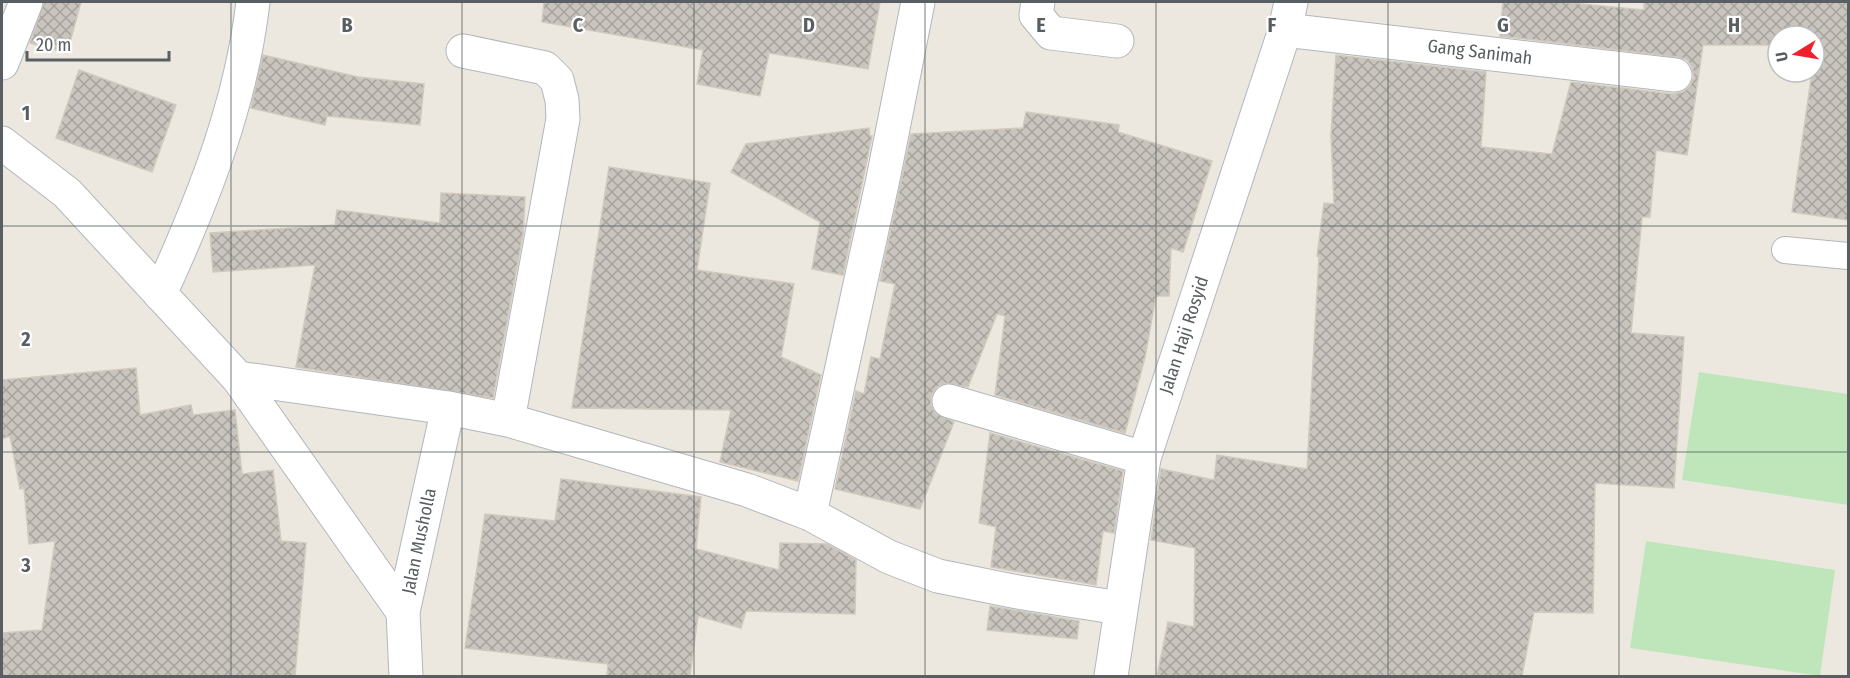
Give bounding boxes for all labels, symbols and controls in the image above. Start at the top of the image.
text: B [341,13,353,37]
text: C [573,13,584,37]
text: D [803,13,815,37]
text: E [1036,13,1046,37]
text: F [1268,13,1277,37]
text: G [1497,13,1509,37]
text: H [1728,13,1740,37]
scale bar [27,24,170,62]
north arrow [1766,24,1826,84]
text: 20 m [36,34,71,56]
street label: Gang Sanimah [1426,35,1534,69]
text: U [1772,50,1792,63]
text: 1 [22,101,30,125]
street label: Jalan Haji Rosyid [1155,273,1213,397]
text: 2 [20,327,31,351]
street label: Jalan Musholla [397,486,441,596]
text: 3 [20,553,31,577]

